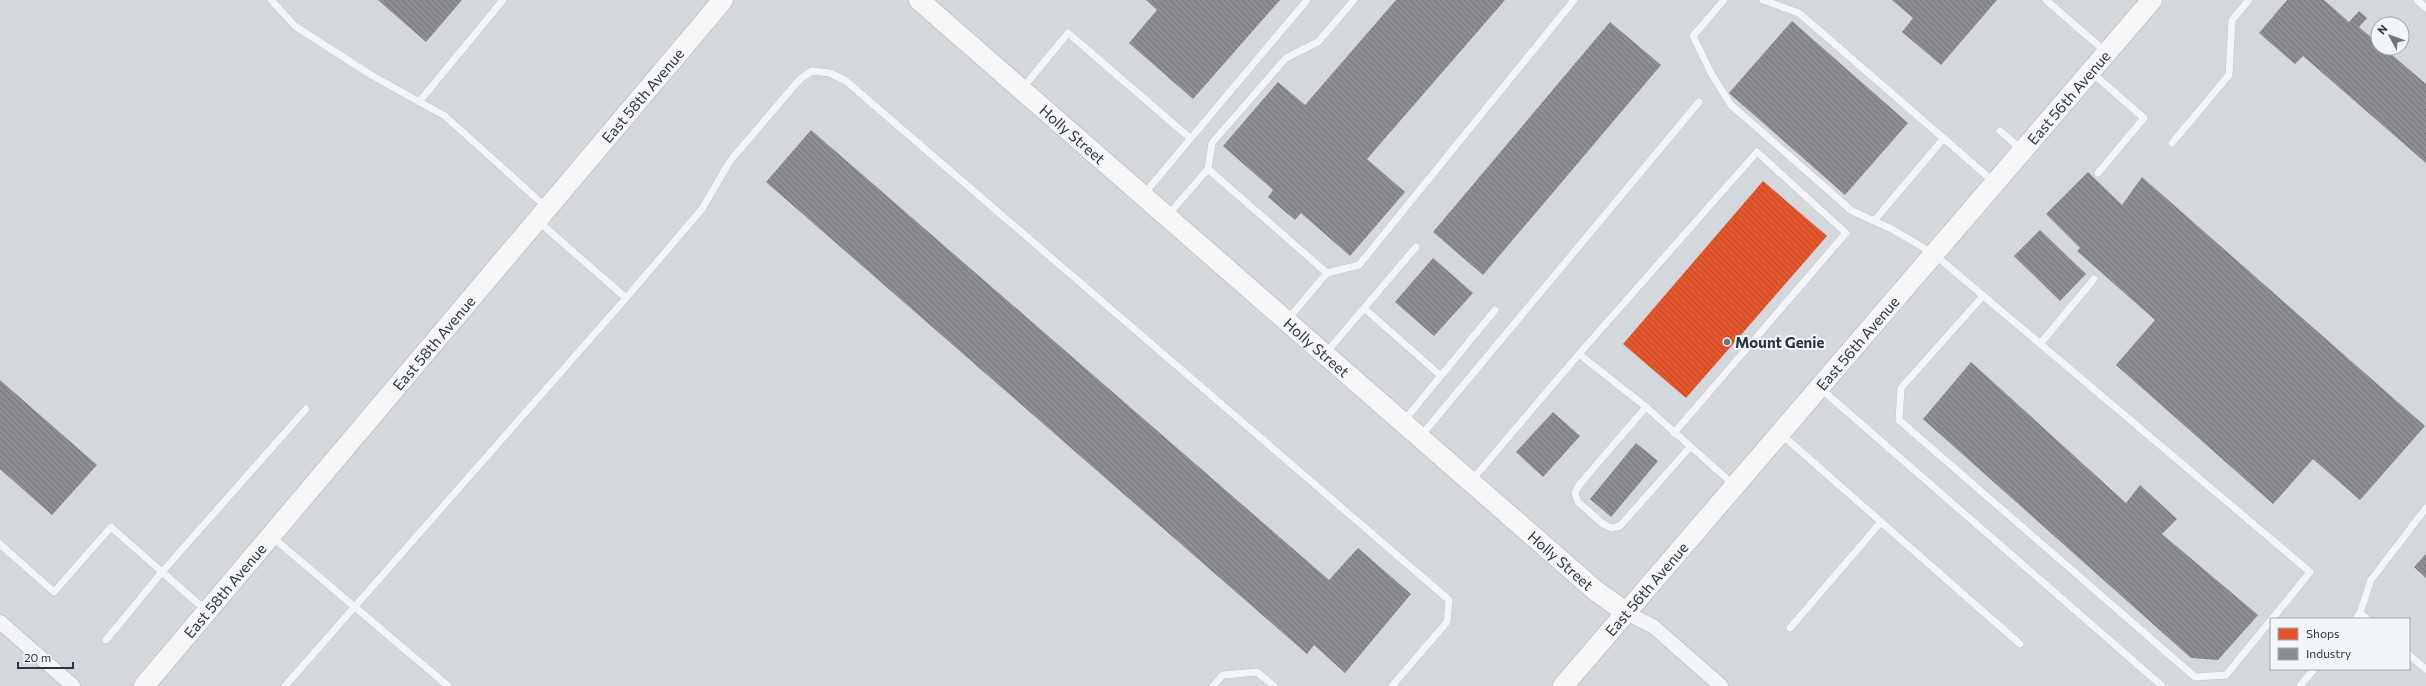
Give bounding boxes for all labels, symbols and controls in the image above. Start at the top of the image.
north arrow [2370,16,2410,56]
text: N [2374,22,2390,36]
street label: East 58th Avenue [598,44,688,146]
street label: East 56th Avenue [2023,47,2114,148]
street label: Holly Street [1036,101,1109,168]
street label: East 58th Avenue [389,292,479,394]
street label: East 56th Avenue [1812,292,1903,394]
street label: Holly Street [1280,314,1353,381]
place label: Mount Genie [1735,333,1824,351]
marker: Mount Genie [1722,337,1732,347]
street label: Holly Street [1524,527,1597,594]
street label: East 56th Avenue [1601,538,1692,640]
street label: East 58th Avenue [180,540,270,641]
legend [2270,618,2410,670]
text: Shops [2306,626,2340,640]
scale bar [18,644,73,670]
text: Industry [2306,646,2351,660]
text: 20 m [24,650,51,664]

